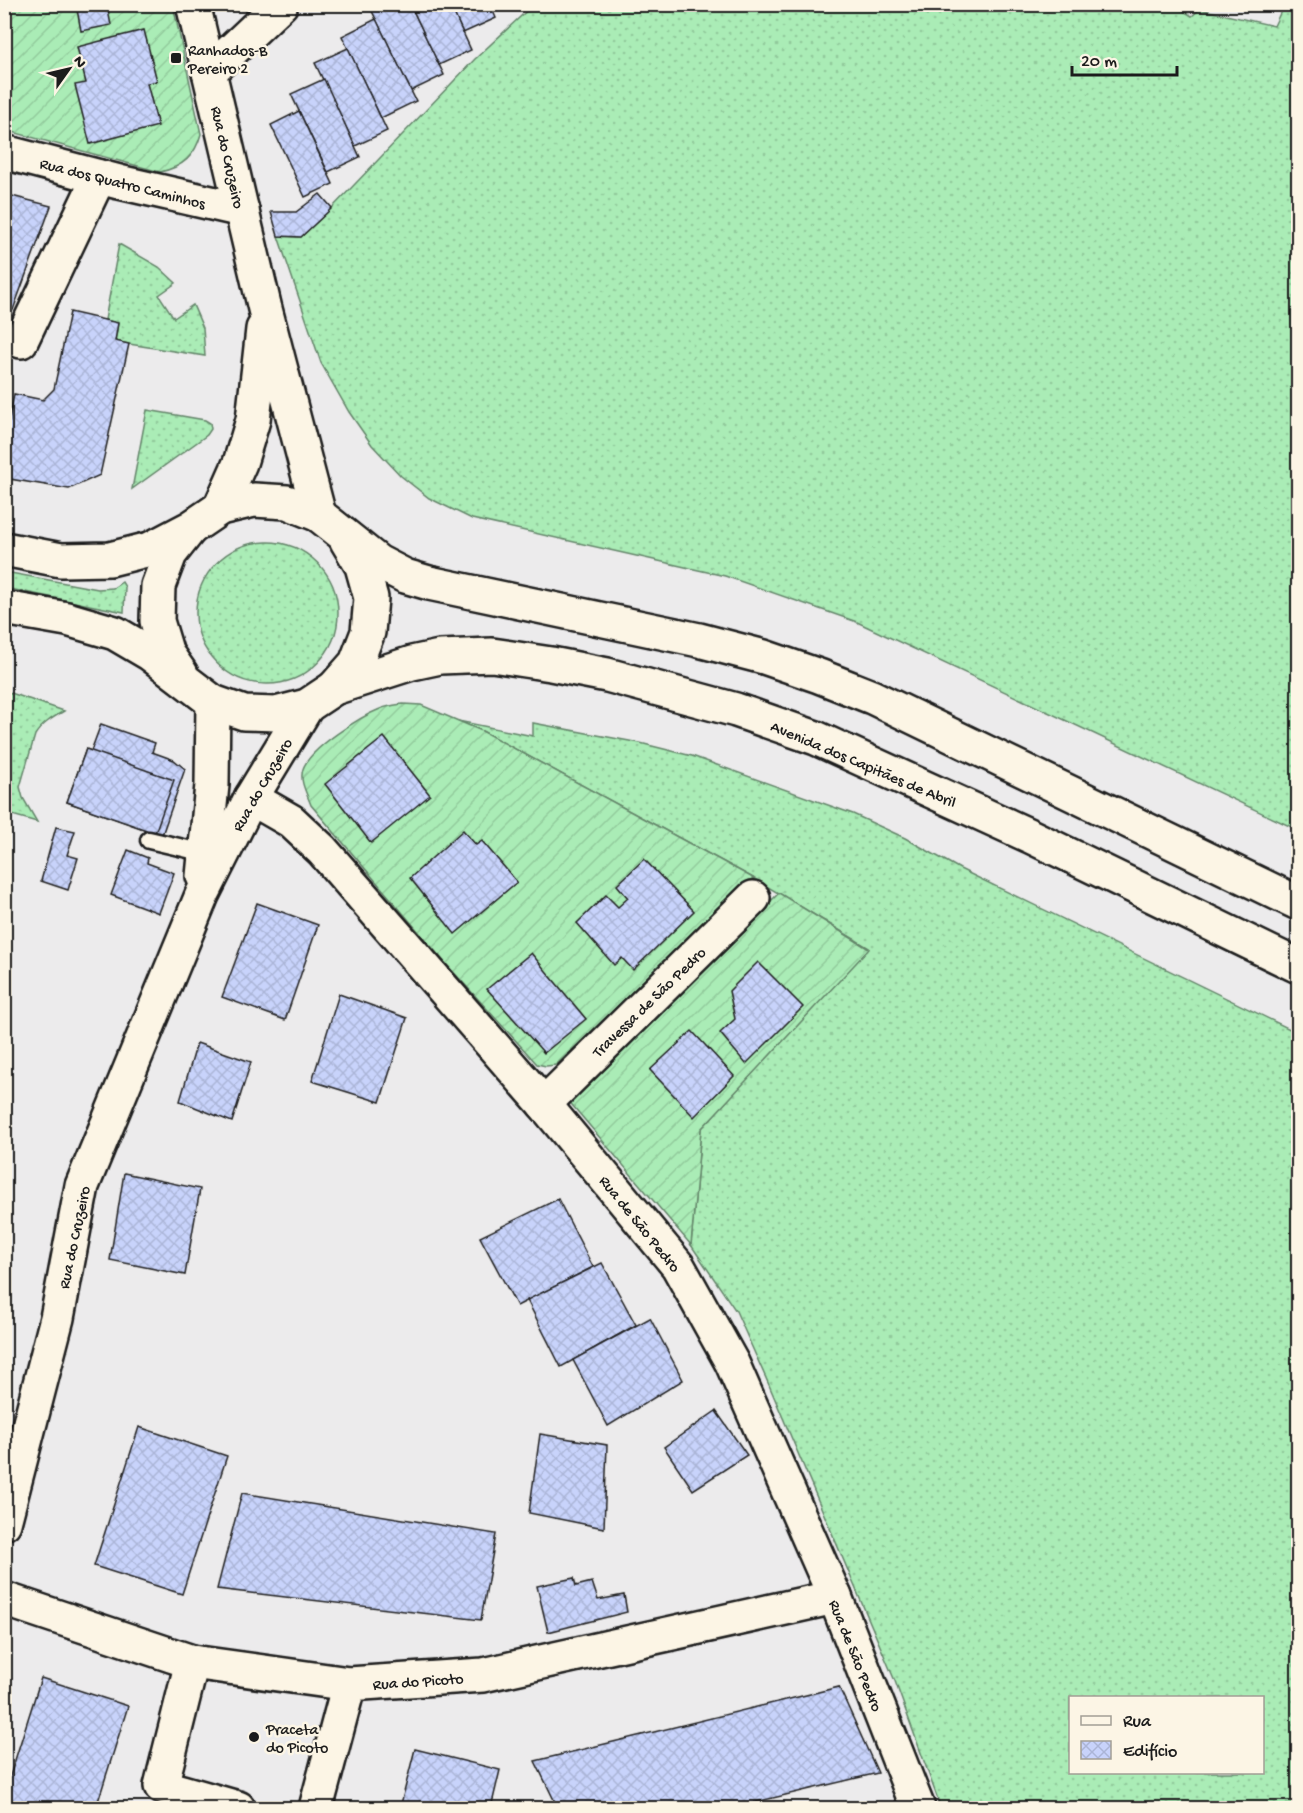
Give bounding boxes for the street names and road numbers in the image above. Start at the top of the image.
street label: Rua do Cruzeiro [205,105,247,211]
street label: Rua dos Quatro Caminhos [37,156,208,215]
street label: Avenida dos Capitães de Abril [767,719,958,814]
street label: Rua do Cruzeiro [230,736,298,836]
street label: Travessa de São Pedro [589,944,711,1063]
street label: Rua de São Pedro [594,1173,683,1277]
street label: Rua do Cruzeiro [56,1185,97,1291]
street label: Rua de São Pedro [823,1598,885,1715]
street label: Rua do Picoto [372,1671,464,1696]

